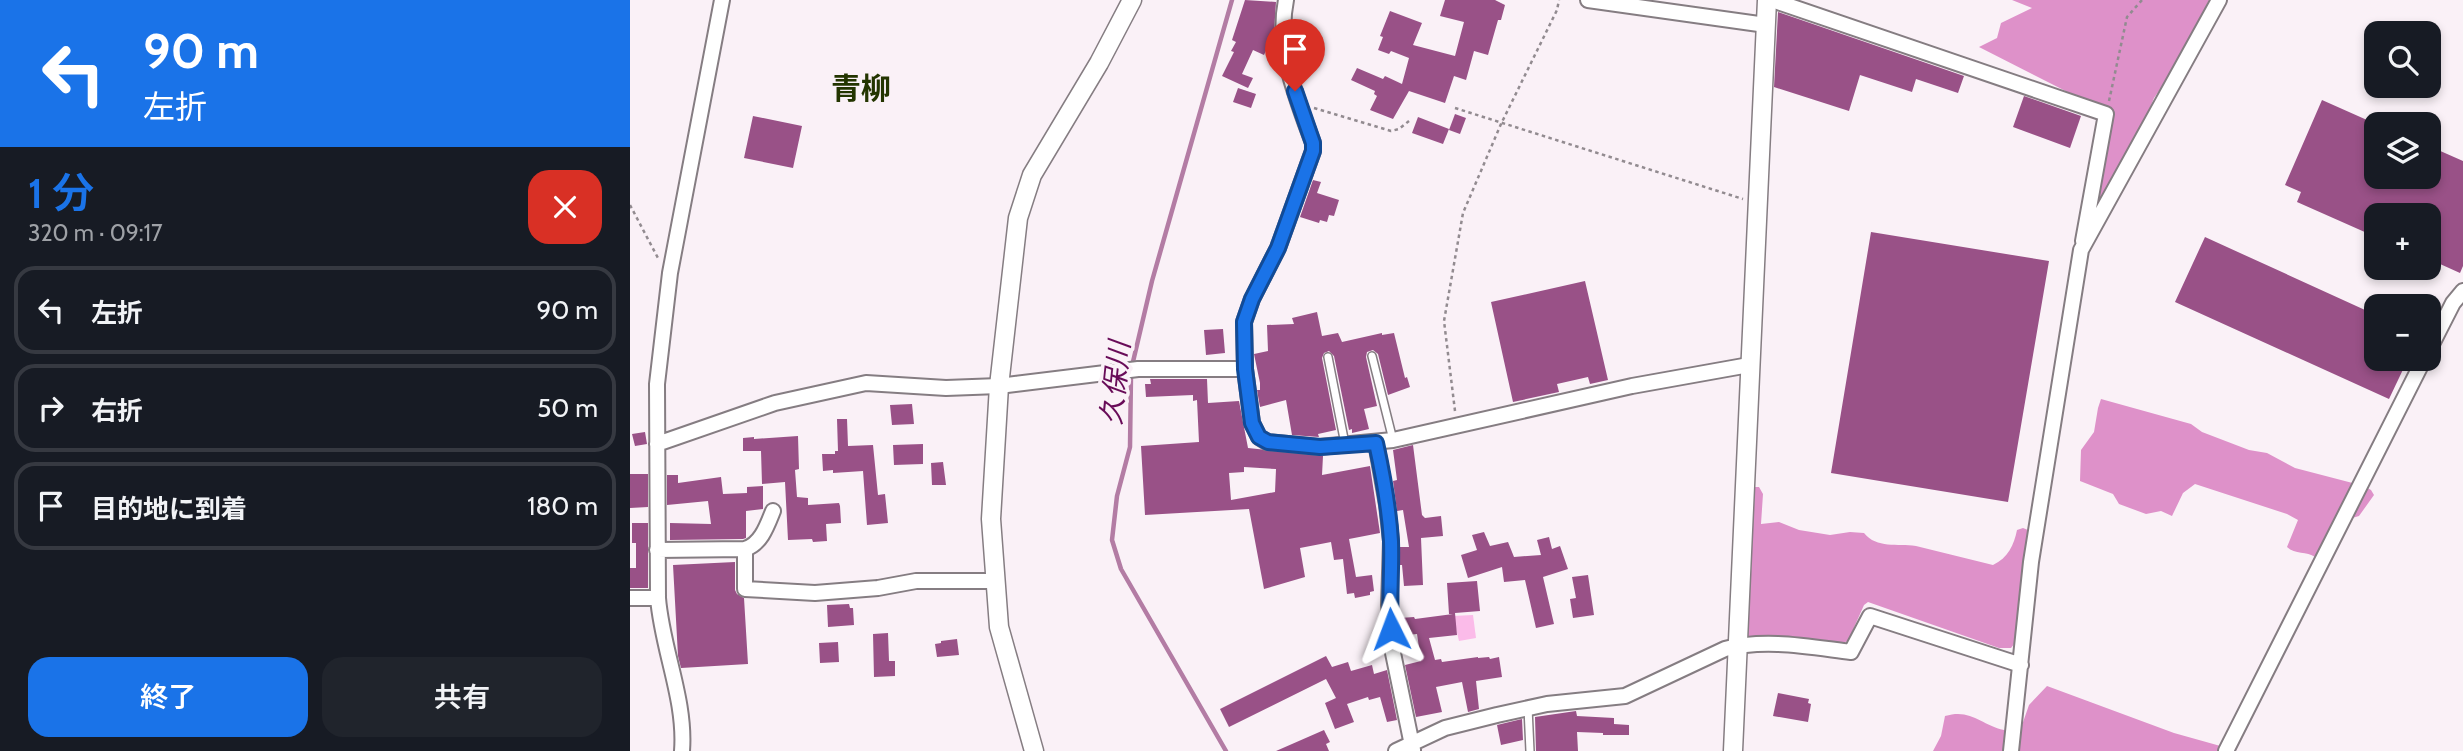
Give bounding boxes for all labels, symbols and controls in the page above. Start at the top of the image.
pin [1265,19,1325,91]
text: 90 m [143,21,259,80]
map controls [2364,21,2441,371]
button: search [2364,21,2441,98]
icon: left [28,28,119,119]
icon: arrive [1276,30,1314,68]
district label: 青柳 [831,70,891,107]
text: 左折 [143,87,207,126]
button: layers [2364,112,2441,189]
text: 1 分 [28,167,94,219]
button: close [528,170,602,244]
button: + [2364,203,2441,280]
text: 320 m · 09:17 [28,219,163,247]
icon: left [32,291,70,329]
text: 90 m [536,294,598,326]
button: − [2364,294,2441,371]
text: 左折 [91,297,143,329]
water label: 久保川 [1094,336,1137,427]
icon: right [32,389,70,427]
text: 50 m [537,392,598,424]
text: 右折 [91,395,143,427]
icon: arrive [32,487,70,525]
text: 180 m [527,490,598,522]
text: 目的地に到着 [91,493,247,525]
position arrow [1354,592,1428,666]
button: 終了 [28,657,308,737]
button: 共有 [322,657,602,737]

